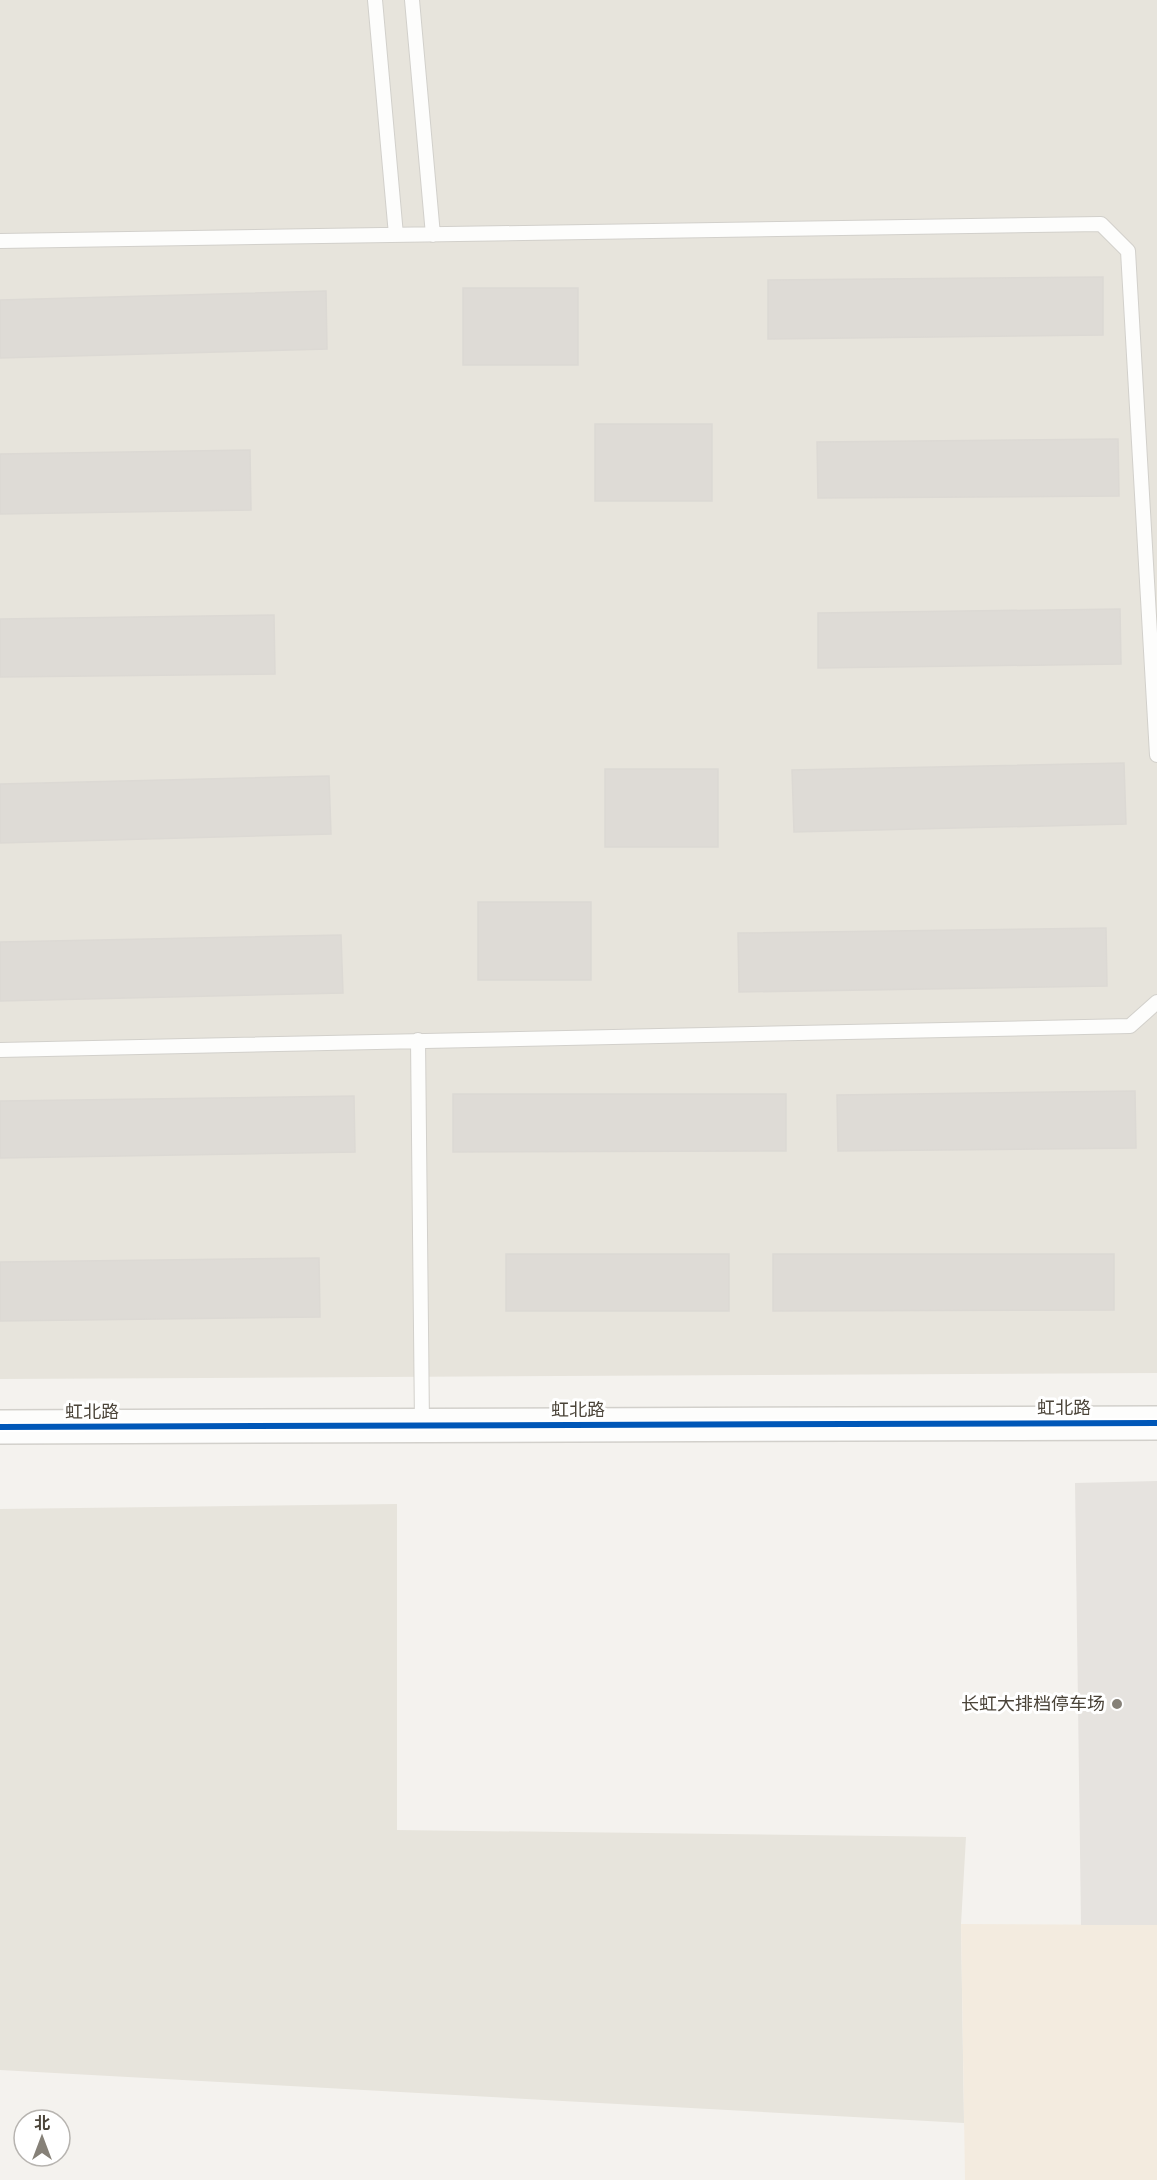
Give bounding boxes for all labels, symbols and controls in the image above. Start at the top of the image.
street label: 虹北路 [1037,1397,1091,1417]
street label: 虹北路 [551,1399,605,1419]
street label: 虹北路 [65,1401,119,1421]
place label: 长虹大排档停车场 [961,1693,1105,1713]
marker: 长虹大排档停车场 [1110,1697,1124,1711]
north arrow [12,2108,72,2168]
text: 北 [34,2114,50,2132]

